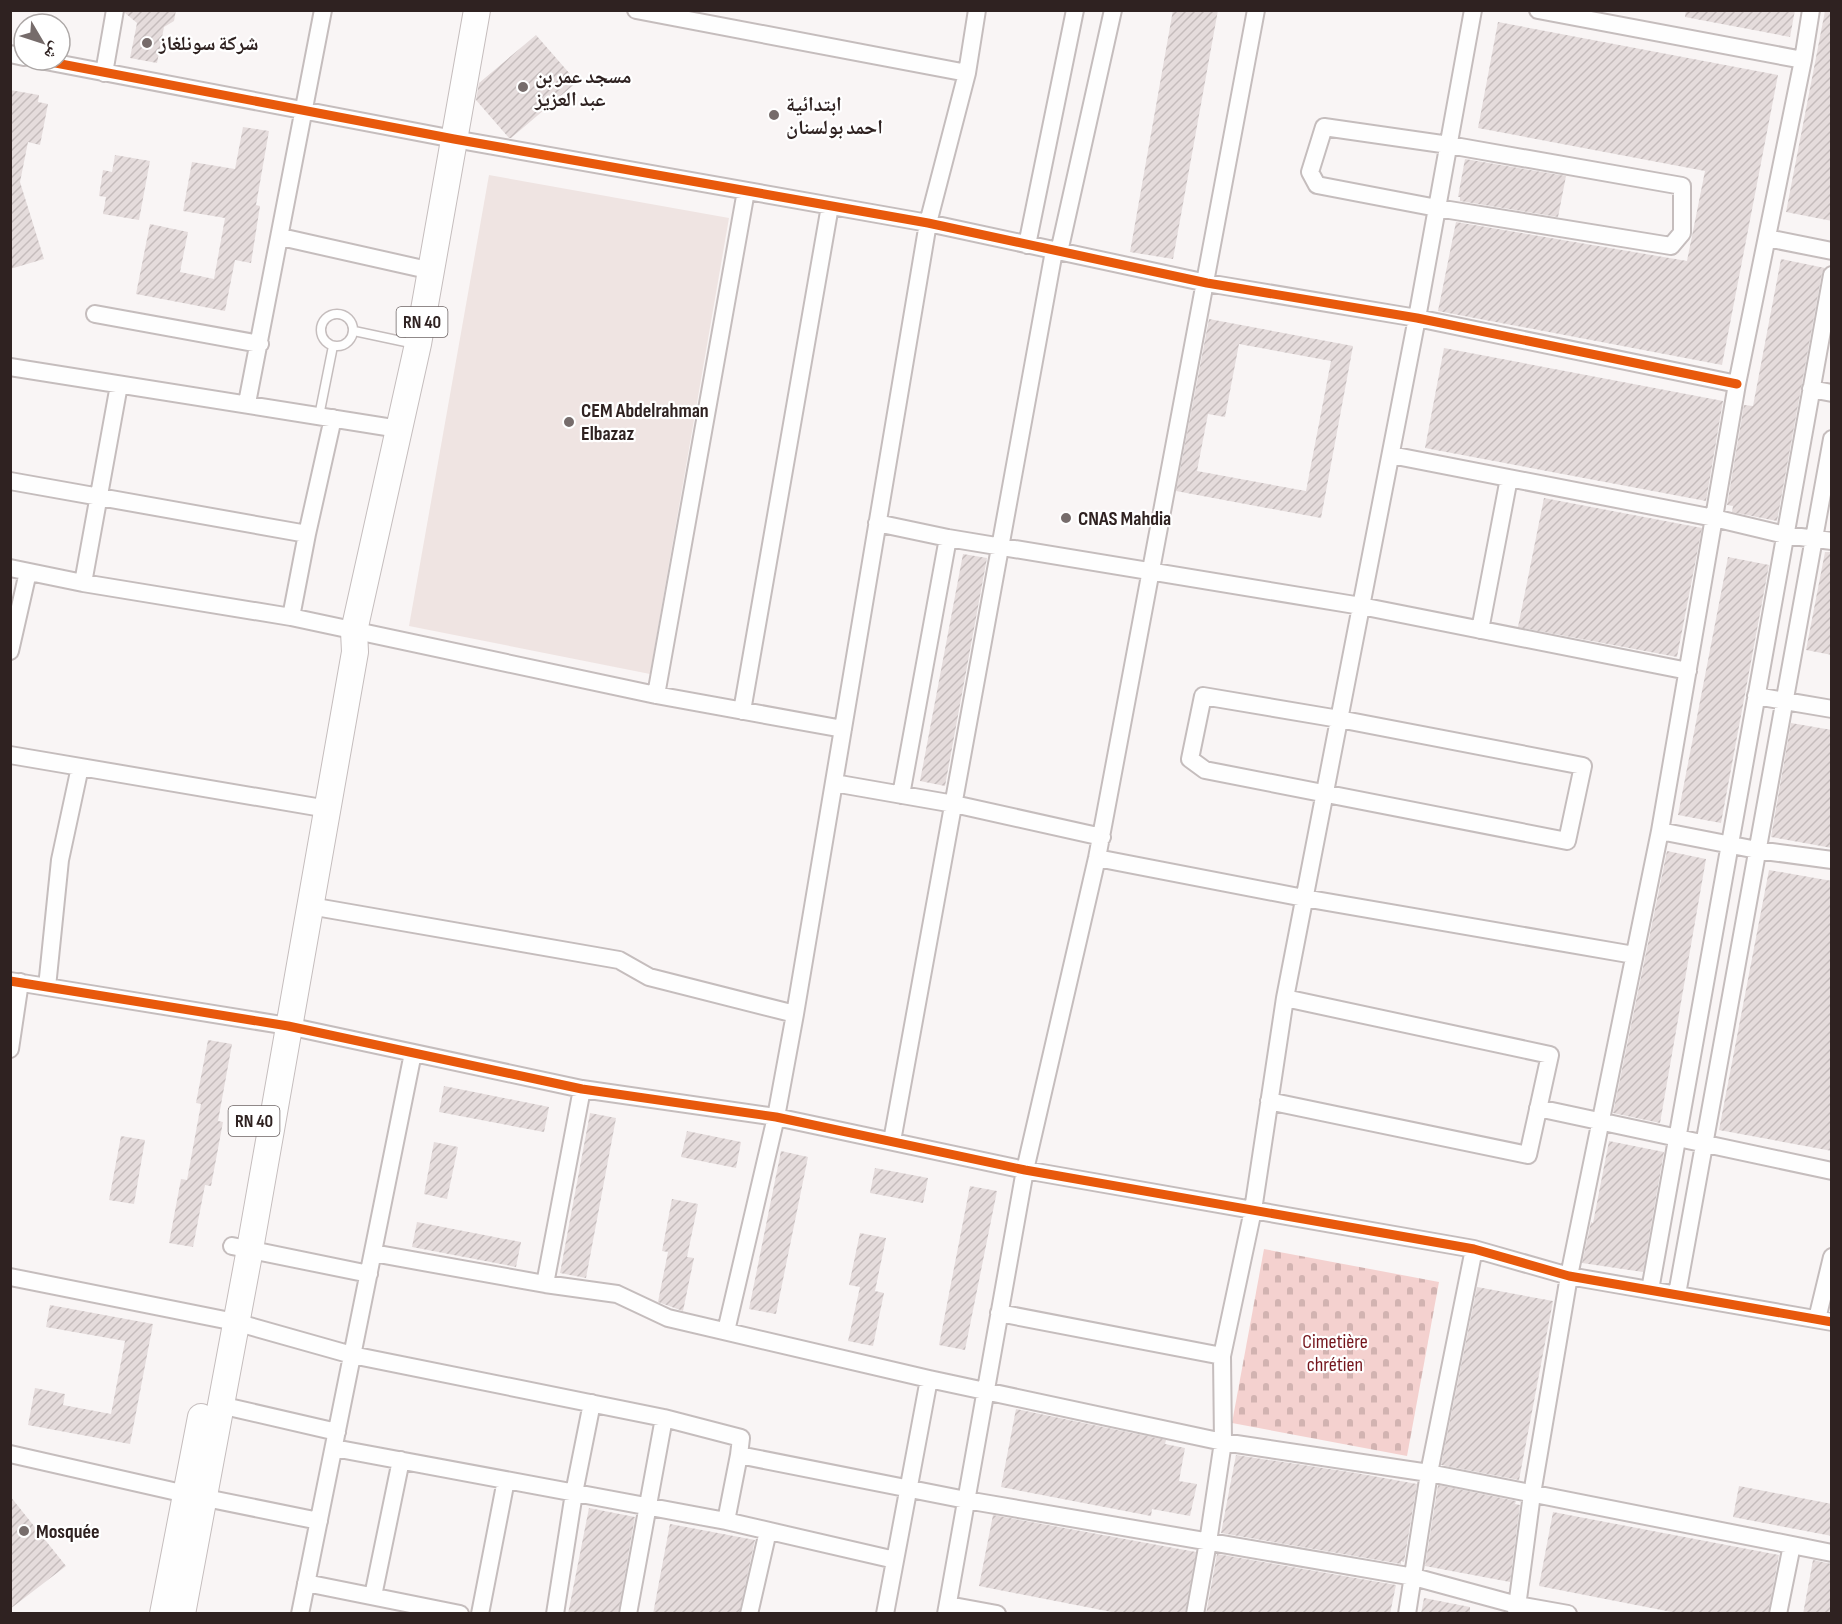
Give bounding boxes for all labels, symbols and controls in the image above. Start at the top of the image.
north arrow [12,12,72,72]
place label: شركة سونلغاز [158,32,259,56]
marker: شركة سونلغاز [140,36,154,50]
text: ش [40,38,65,63]
place label: مسجد عمر بن عبد العزيز [534,65,631,112]
marker: مسجد عمر بن عبد العزيز [516,80,530,94]
place label: ابتدائية احمد بولسنان [786,93,883,140]
marker: ابتدائية احمد بولسنان [767,108,781,122]
road number: RN 40 [396,307,448,337]
place label: CEM Abdelrahman Elbazaz [581,399,709,446]
marker: CEM Abdelrahman Elbazaz [562,415,576,429]
place label: CNAS Mahdia [1078,507,1171,531]
marker: CNAS Mahdia [1059,511,1073,525]
road number: RN 40 [228,1106,280,1136]
park label: Cimetière chrétien [1302,1330,1368,1377]
place label: Mosquée [36,1520,100,1544]
marker: Mosquée [17,1524,31,1538]

